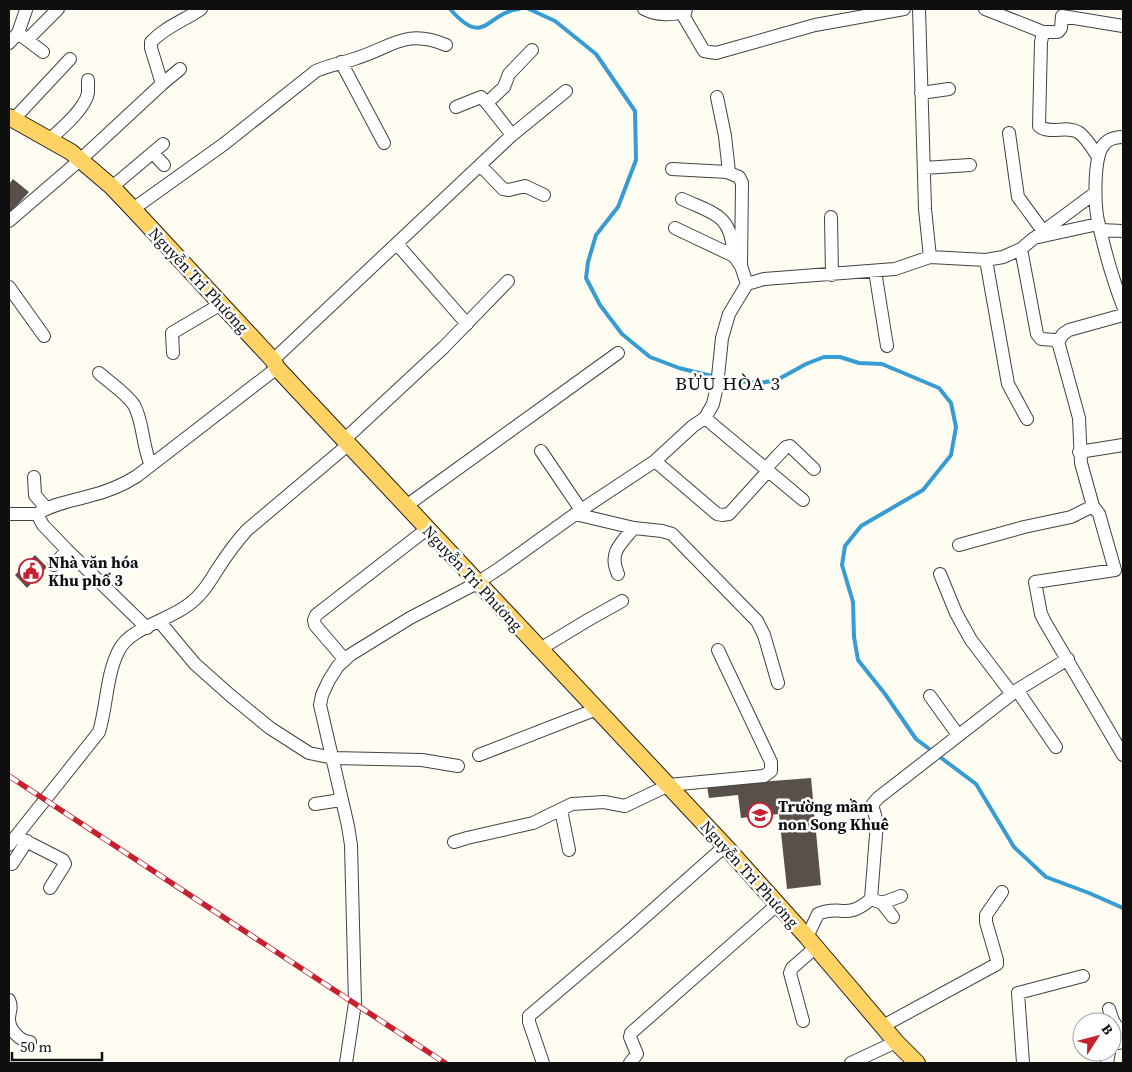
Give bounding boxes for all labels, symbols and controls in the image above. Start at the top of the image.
street label: Nguyễn Tri Phương [144,222,254,338]
district label: BỬU HÒA 3 [675,370,781,396]
street label: Nguyễn Tri Phương [418,520,528,636]
place label: Nhà văn hóa Khu phố 3 [48,551,139,591]
public building icon: Nhà văn hóa Khu phố 3 [18,558,44,584]
place label: Trường mầm non Song Khuê [778,795,889,835]
school or university icon: Trường mầm non Song Khuê [747,802,773,828]
street label: Nguyễn Tri Phương [696,816,804,932]
north arrow [1072,1012,1122,1062]
text: B [1097,1020,1118,1039]
scale bar [12,1030,102,1062]
text: 50 m [20,1036,52,1057]

